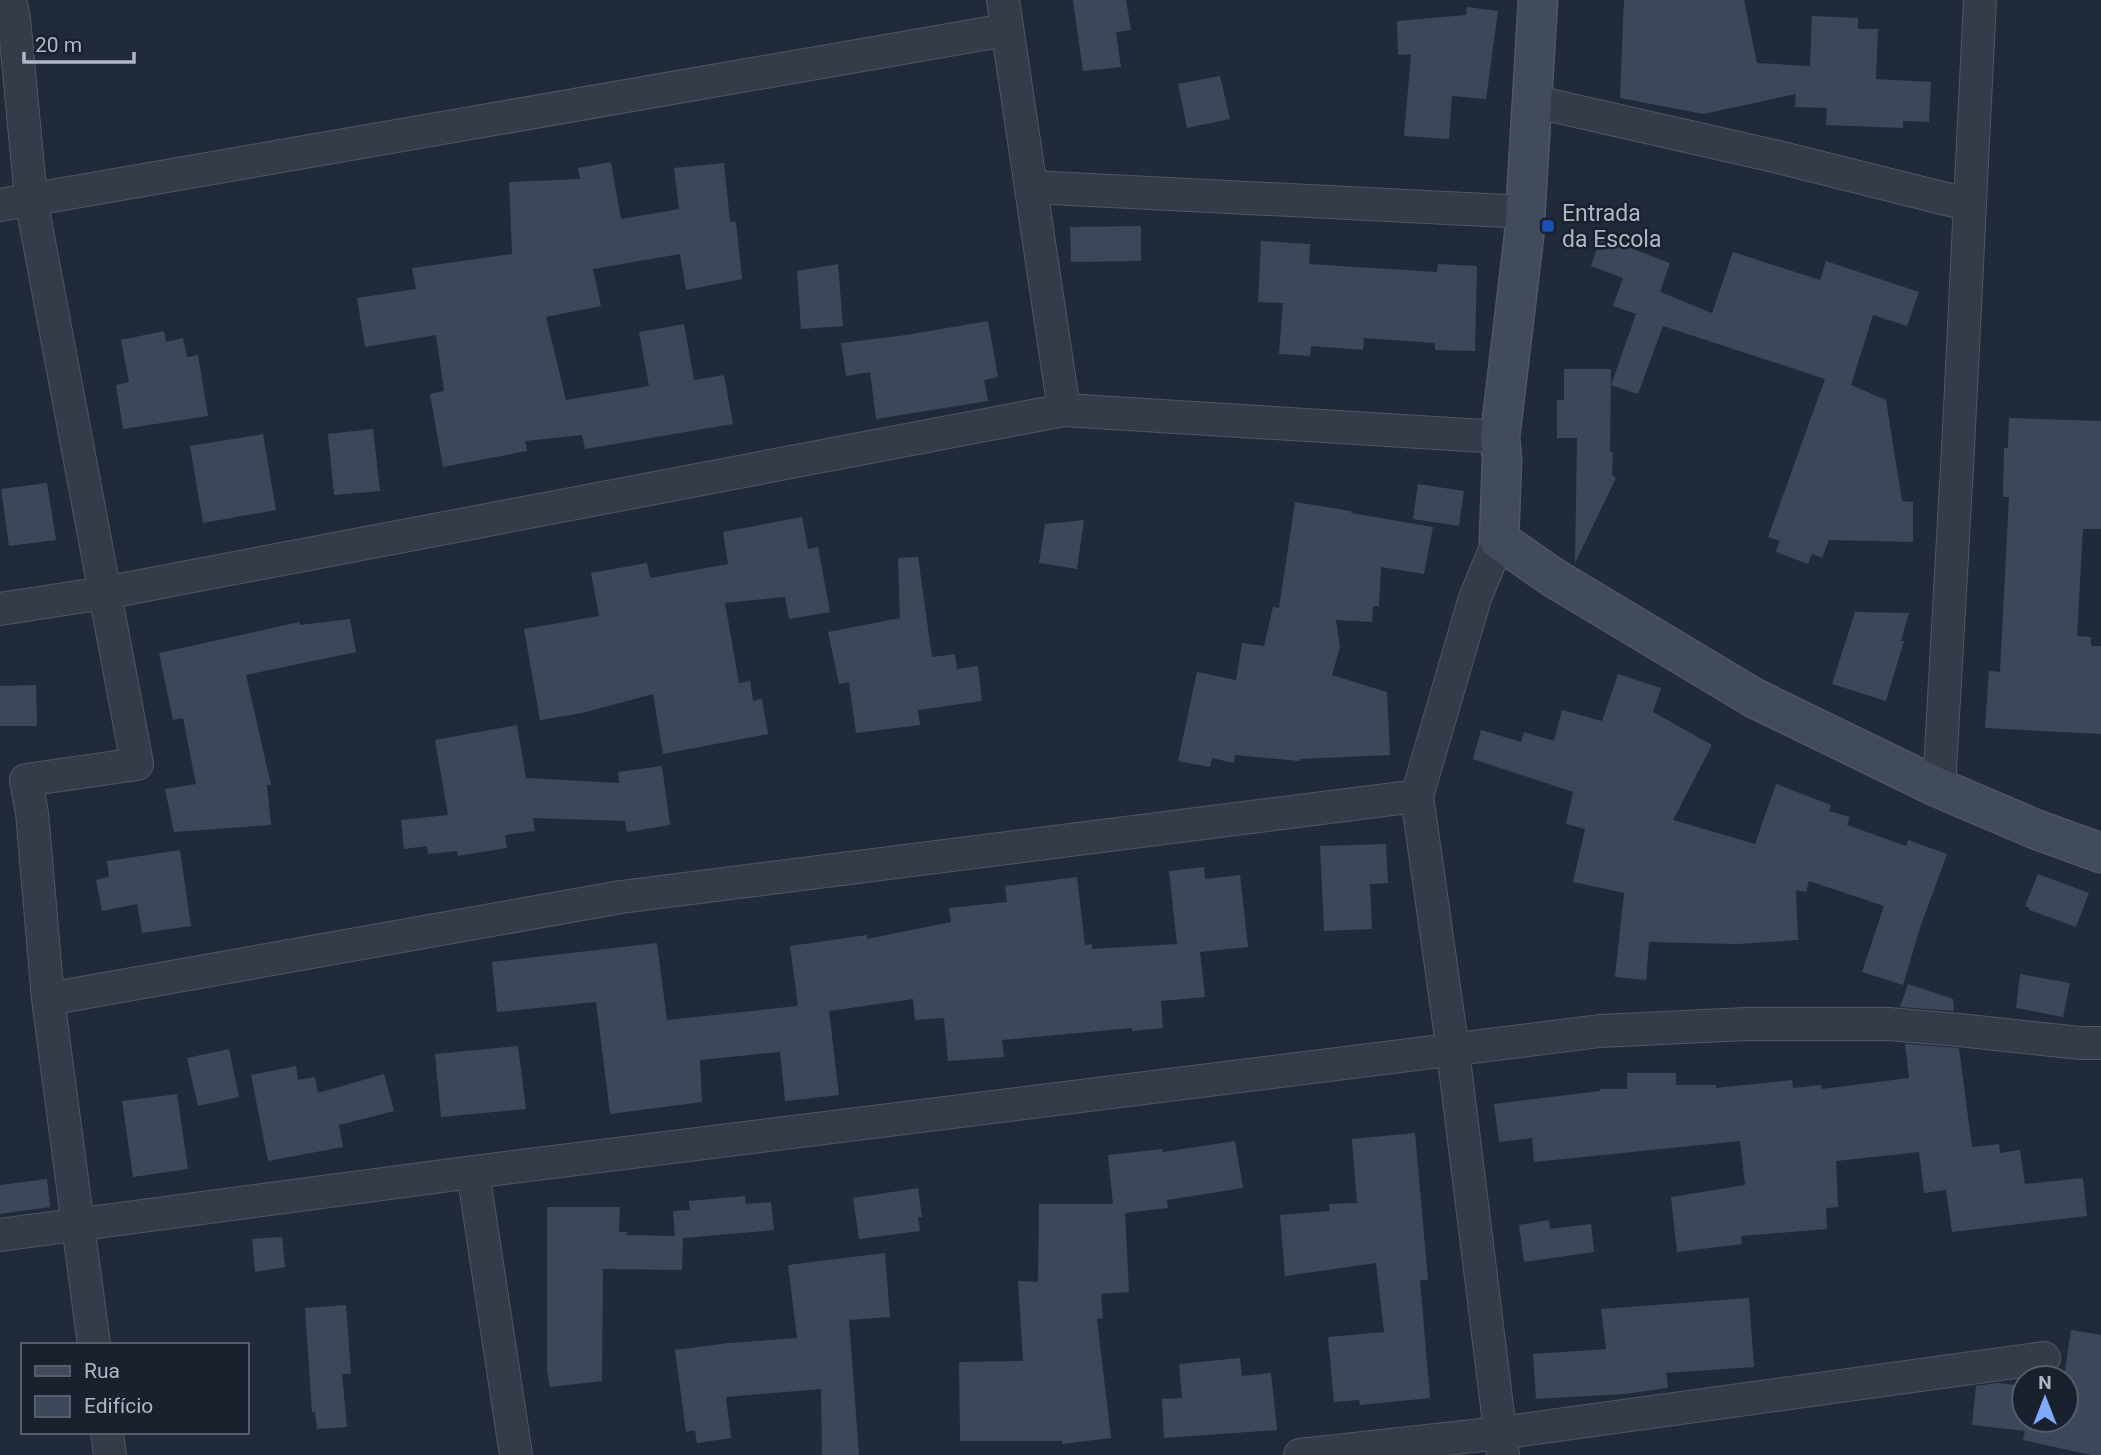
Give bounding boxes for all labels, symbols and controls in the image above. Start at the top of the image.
scale bar [24,21,135,65]
text: 20 m [35,33,82,57]
place label: Entrada da Escola [1562,200,1661,253]
marker: Entrada da Escola [1540,218,1556,234]
legend [21,1343,248,1434]
text: Rua [84,1359,120,1383]
north arrow [2010,1364,2080,1434]
text: N [2038,1371,2052,1394]
text: Edifício [84,1394,153,1418]

